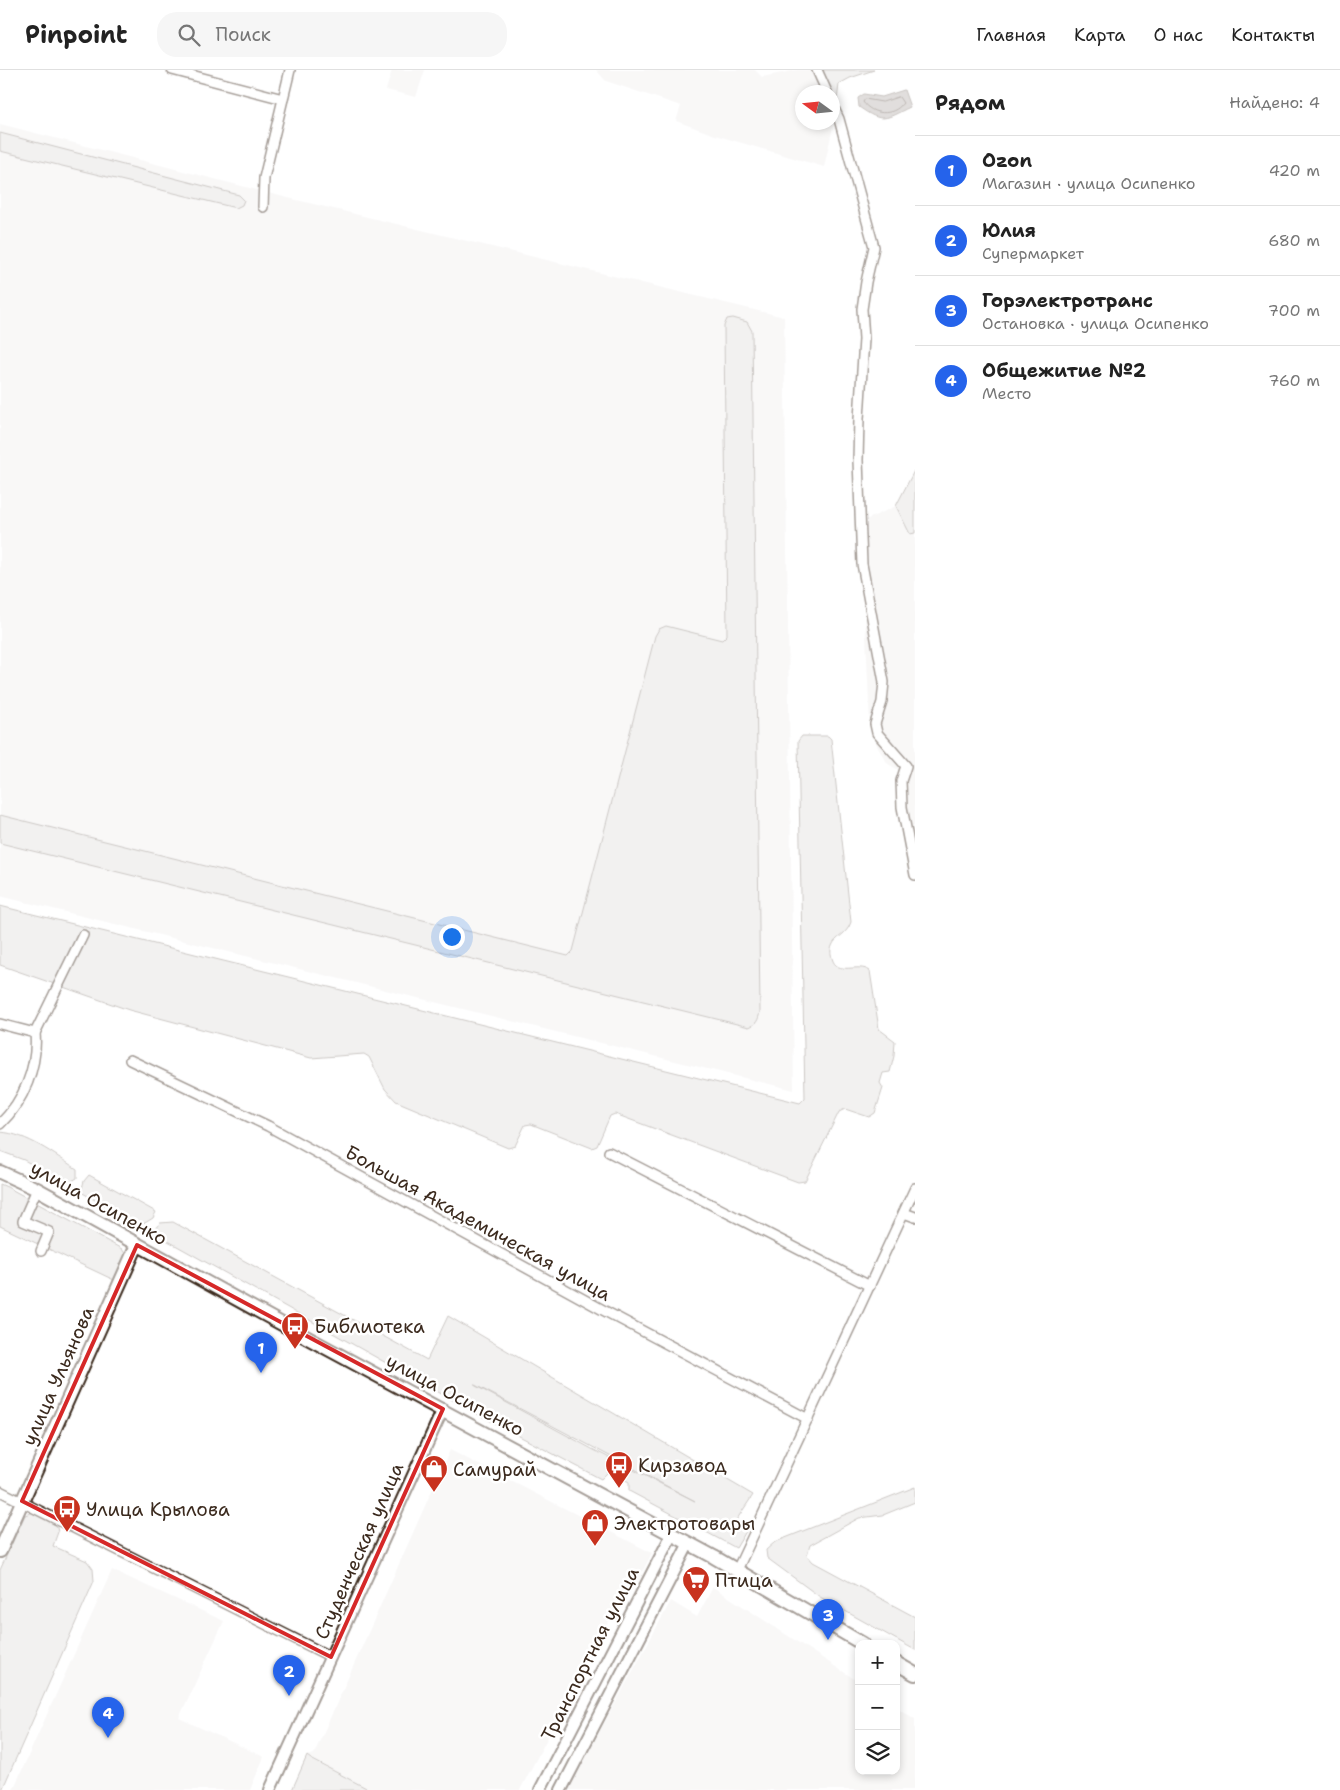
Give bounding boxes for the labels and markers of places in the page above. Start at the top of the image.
bus stop icon: Библиотека [280,1311,310,1350]
place label: Библиотека [314,1314,425,1339]
pin: 1 [245,1332,277,1373]
bus stop icon: Кирзавод [604,1450,634,1489]
place label: Кирзавод [638,1453,727,1478]
shop icon: Самурай [419,1454,449,1493]
place label: Самурай [453,1457,537,1482]
bus stop icon: Улица Крылова [52,1494,82,1533]
place label: Улица Крылова [86,1497,230,1522]
shop icon: Электротовары [580,1508,610,1547]
place label: Электротовары [614,1511,755,1536]
supermarket icon: Птица [681,1565,711,1604]
place label: Птица [715,1568,773,1593]
pin: 3 [812,1599,844,1640]
pin: 2 [273,1655,305,1696]
pin: 4 [92,1697,124,1738]

